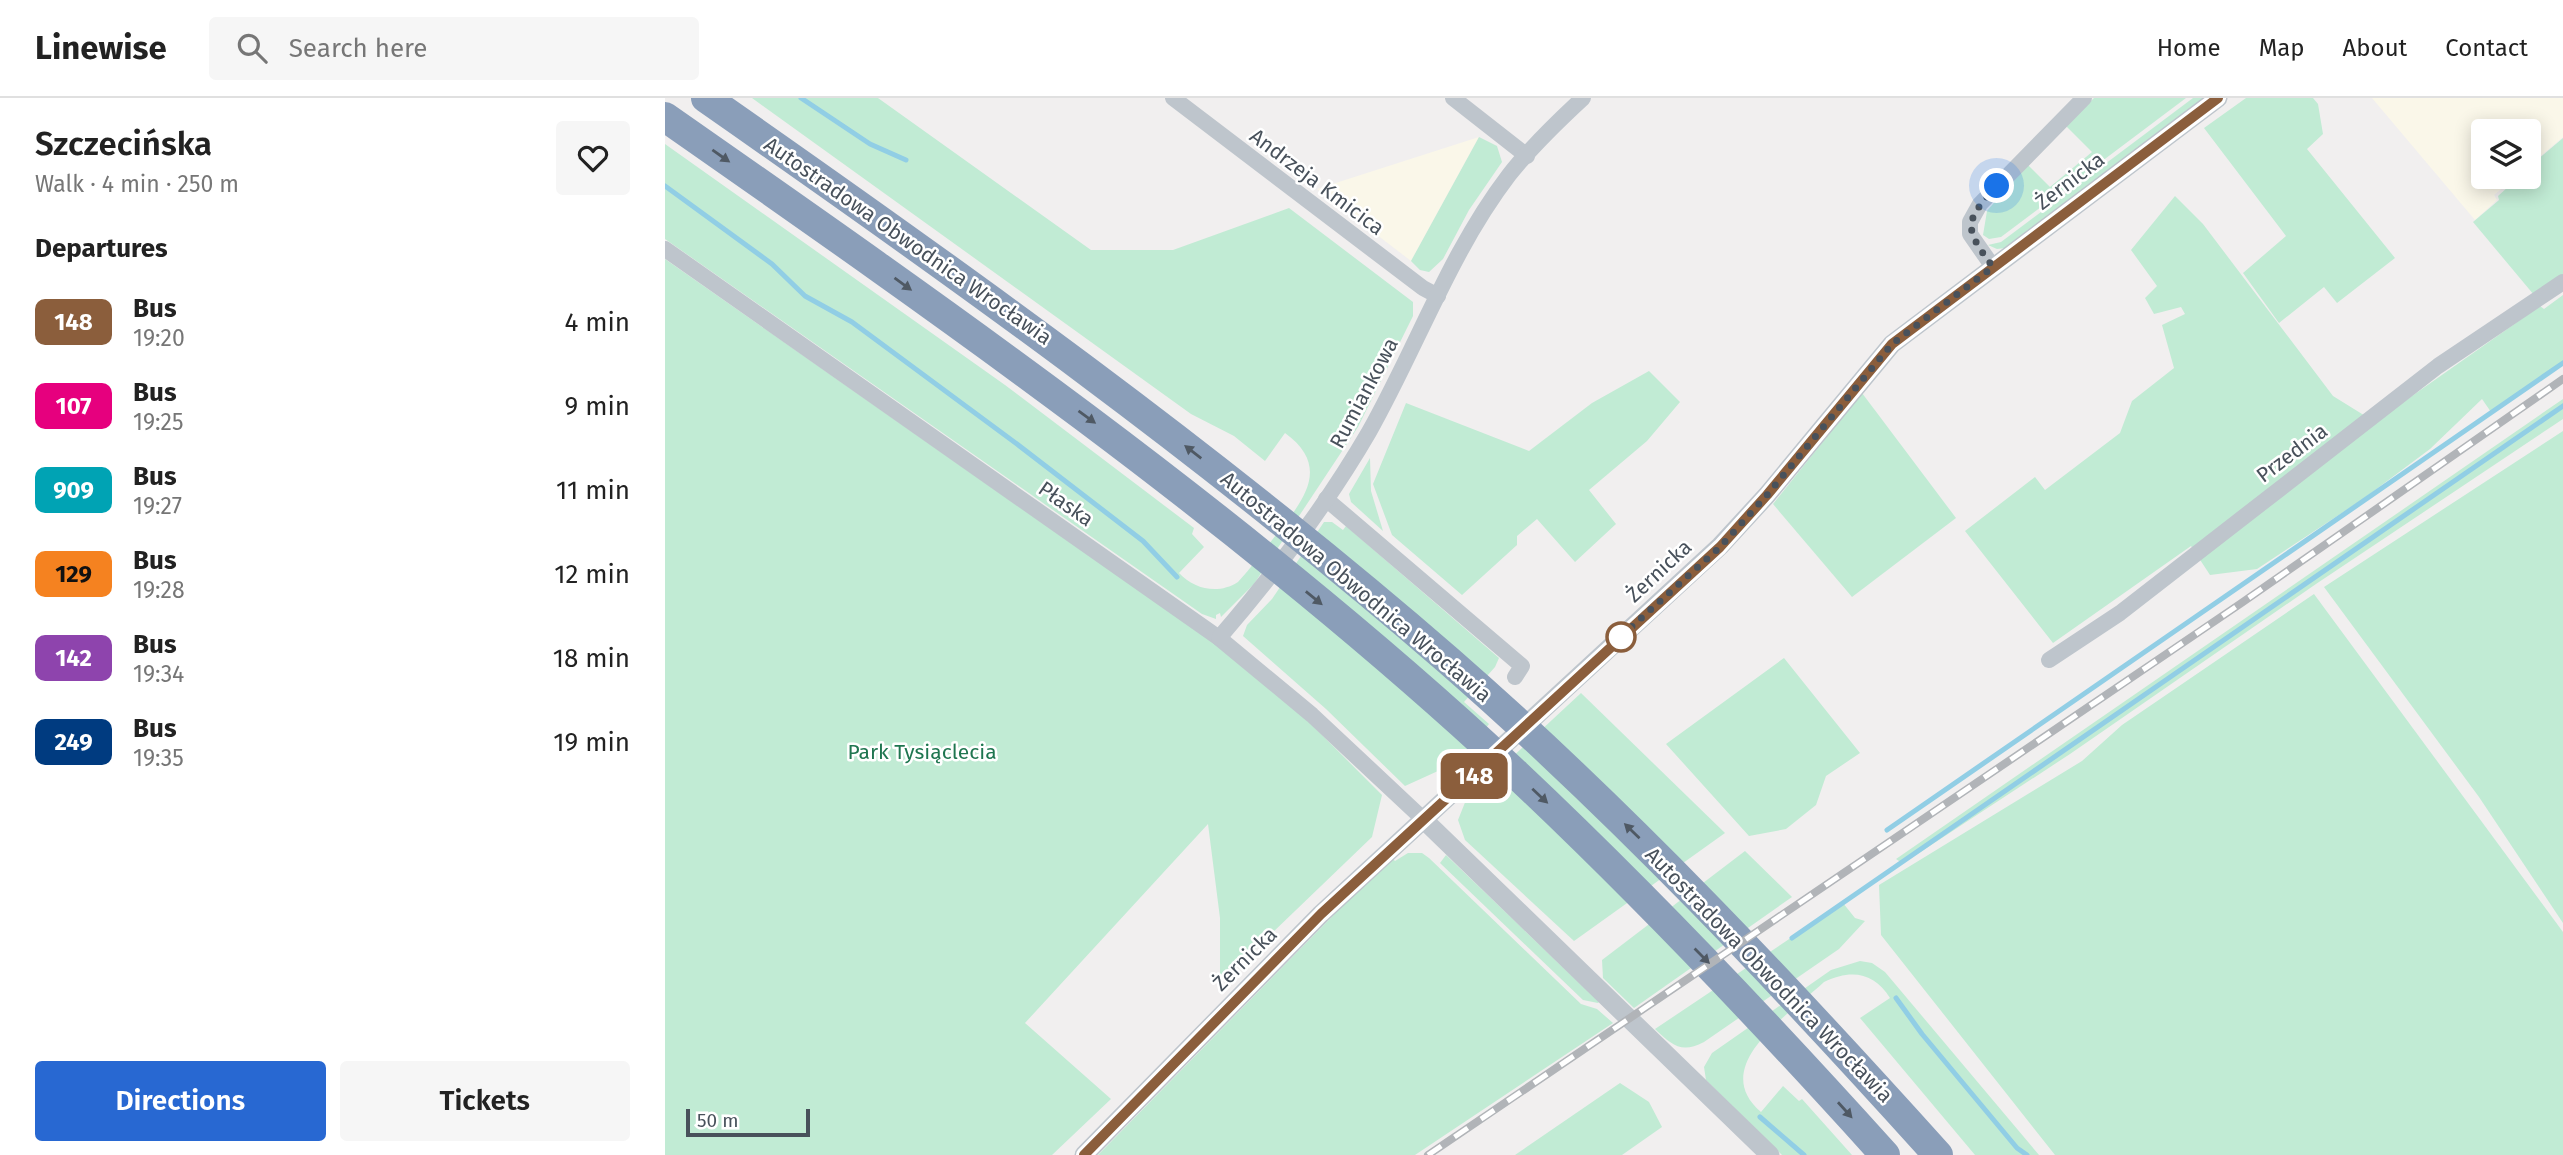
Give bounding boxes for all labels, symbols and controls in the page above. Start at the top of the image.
search box [209,17,699,80]
text: Linewise [35,28,167,68]
icon: search [233,29,271,67]
text: Search here [289,33,428,64]
text: Home [2157,34,2221,62]
text: Map [2259,34,2305,62]
text: About [2343,34,2407,62]
text: Contact [2445,34,2528,62]
map controls [2471,119,2541,189]
button: layers [2471,119,2541,189]
button: heart [556,121,630,195]
street label: Andrzeja Kmicica [1245,123,1389,241]
text: Szczecińska [35,124,212,164]
street label: Autostradowa Obwodnica Wrocławia [759,131,1057,351]
street label: Żernicka [2030,146,2110,216]
one-way arrow [712,149,730,163]
your location [1979,168,2014,203]
text: Walk · 4 min · 250 m [35,170,239,198]
text: Departures [35,233,168,264]
one-way arrow [894,277,912,291]
text: Bus [133,293,176,324]
text: 4 min [564,307,630,338]
text: 148 [54,308,93,336]
text: 19:20 [133,324,185,352]
street label: Rumiankowa [1324,333,1404,453]
text: Bus [133,377,176,408]
text: 9 min [565,391,630,422]
text: 107 [56,392,91,420]
text: 19:25 [133,408,183,436]
one-way arrow [1078,410,1096,424]
street label: Przednia [2251,418,2333,488]
one-way arrow [1184,444,1202,459]
text: Bus [133,461,176,492]
street label: Autostradowa Obwodnica Wrocławia [1215,466,1497,708]
text: 11 min [556,475,630,506]
text: 909 [53,476,94,504]
street label: Płaska [1033,476,1099,532]
text: 19:27 [133,492,182,520]
street label: Żernicka [1621,534,1697,608]
text: Bus [133,545,176,576]
text: 12 min [554,559,630,590]
text: 129 [55,560,92,588]
text: 19:28 [133,576,185,604]
one-way arrow [1304,590,1322,605]
unlabelled marker [1606,622,1636,652]
text: Bus [133,629,176,660]
text: 18 min [553,643,630,674]
text: 142 [55,644,92,672]
text: 19:34 [133,660,184,688]
text: Bus [133,713,176,744]
text: 19 min [553,727,630,758]
text: 249 [54,728,93,756]
park label: Park Tysiąclecia [847,739,997,765]
text: 19:35 [133,744,184,772]
line badge: 148 [1434,753,1514,799]
text: 148 [1455,762,1493,790]
one-way arrow [1531,788,1548,804]
one-way arrow [1624,823,1641,839]
street label: Autostradowa Obwodnica Wrocławia [1640,842,1898,1108]
street label: Żernicka [1207,921,1283,997]
one-way arrow [1693,947,1710,963]
button: Directions [35,1061,326,1141]
button: Tickets [340,1061,630,1141]
one-way arrow [1837,1101,1853,1119]
scale bar [686,1106,810,1138]
text: 50 m [697,1109,738,1132]

